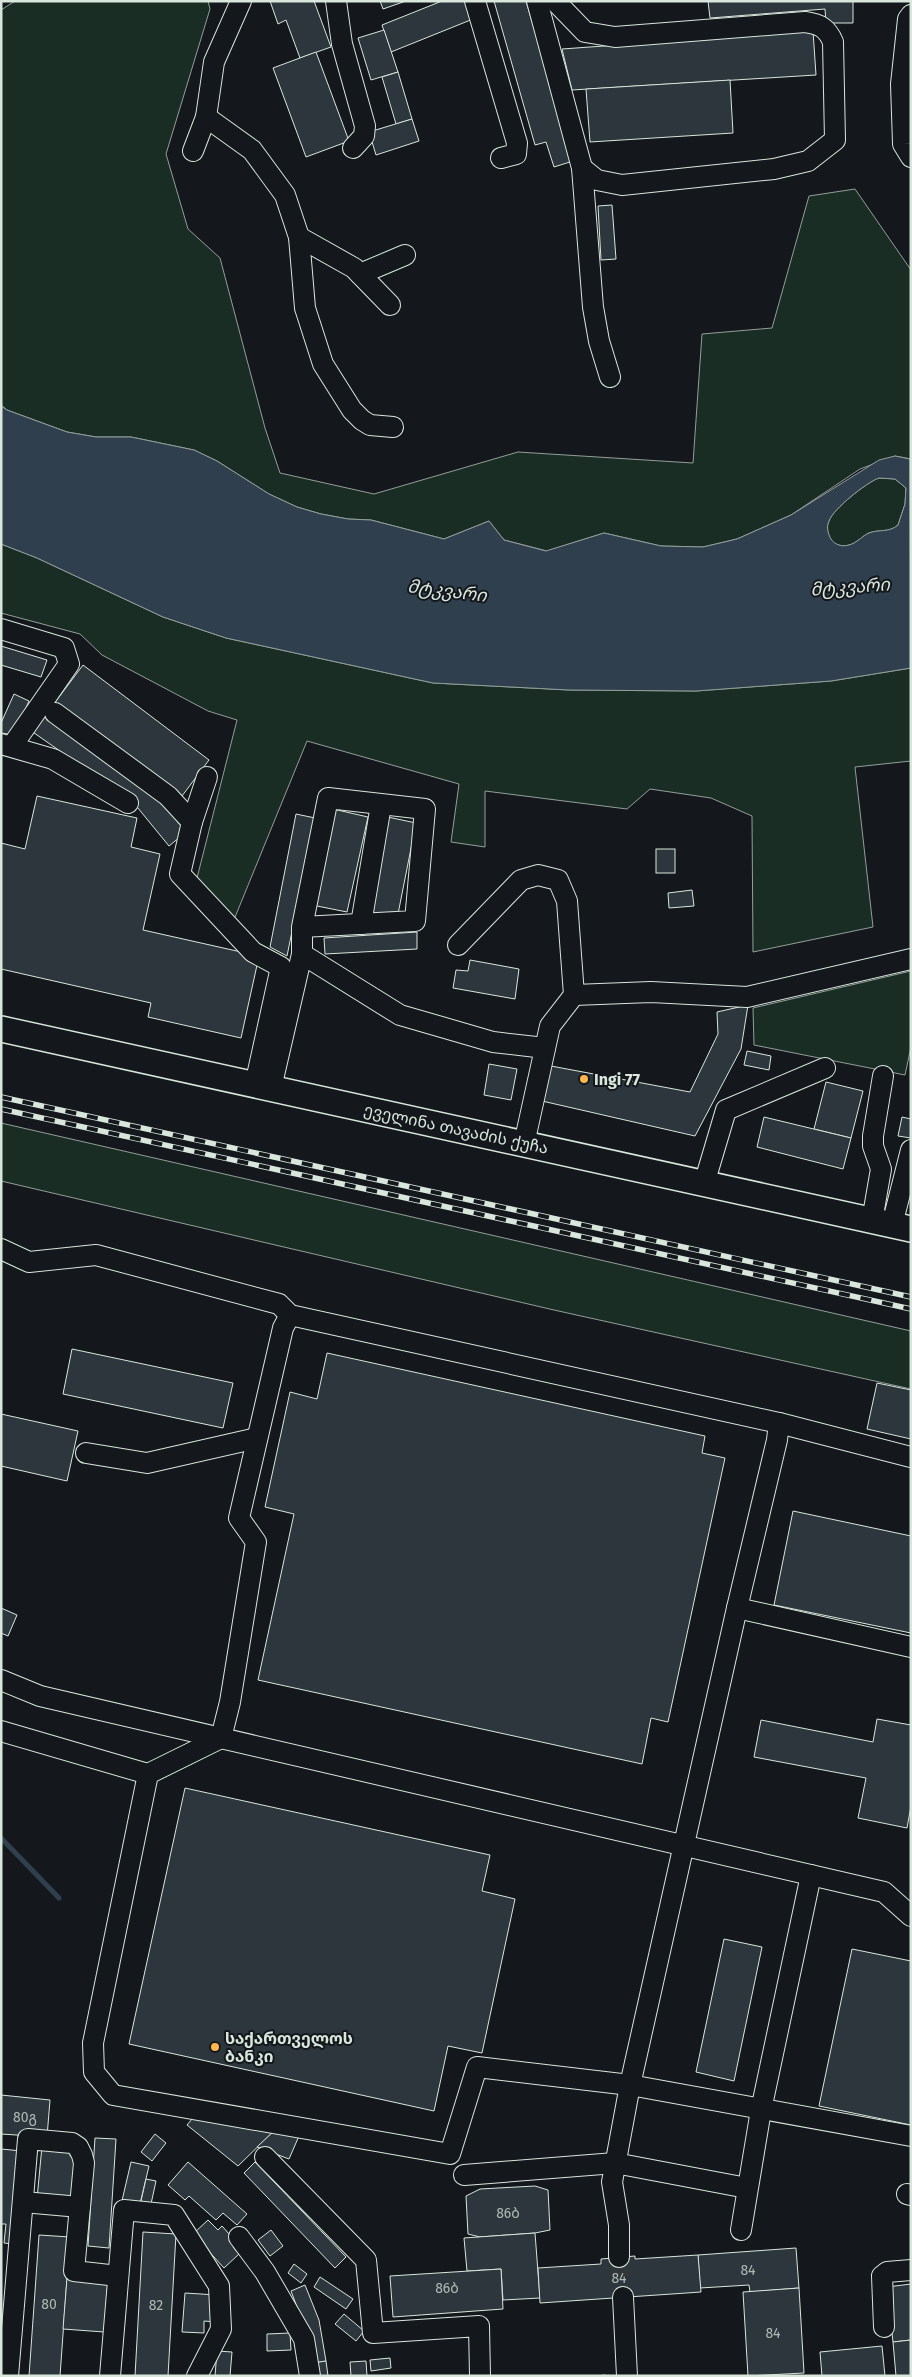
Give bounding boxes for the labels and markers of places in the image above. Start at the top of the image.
place label: Ingi 77 [594,1070,641,1089]
marker: Ingi 77 [578,1073,590,1085]
place label: საქართველოს ბანკი [225,2029,353,2066]
marker: საქართველოს ბანკი [209,2041,221,2053]

